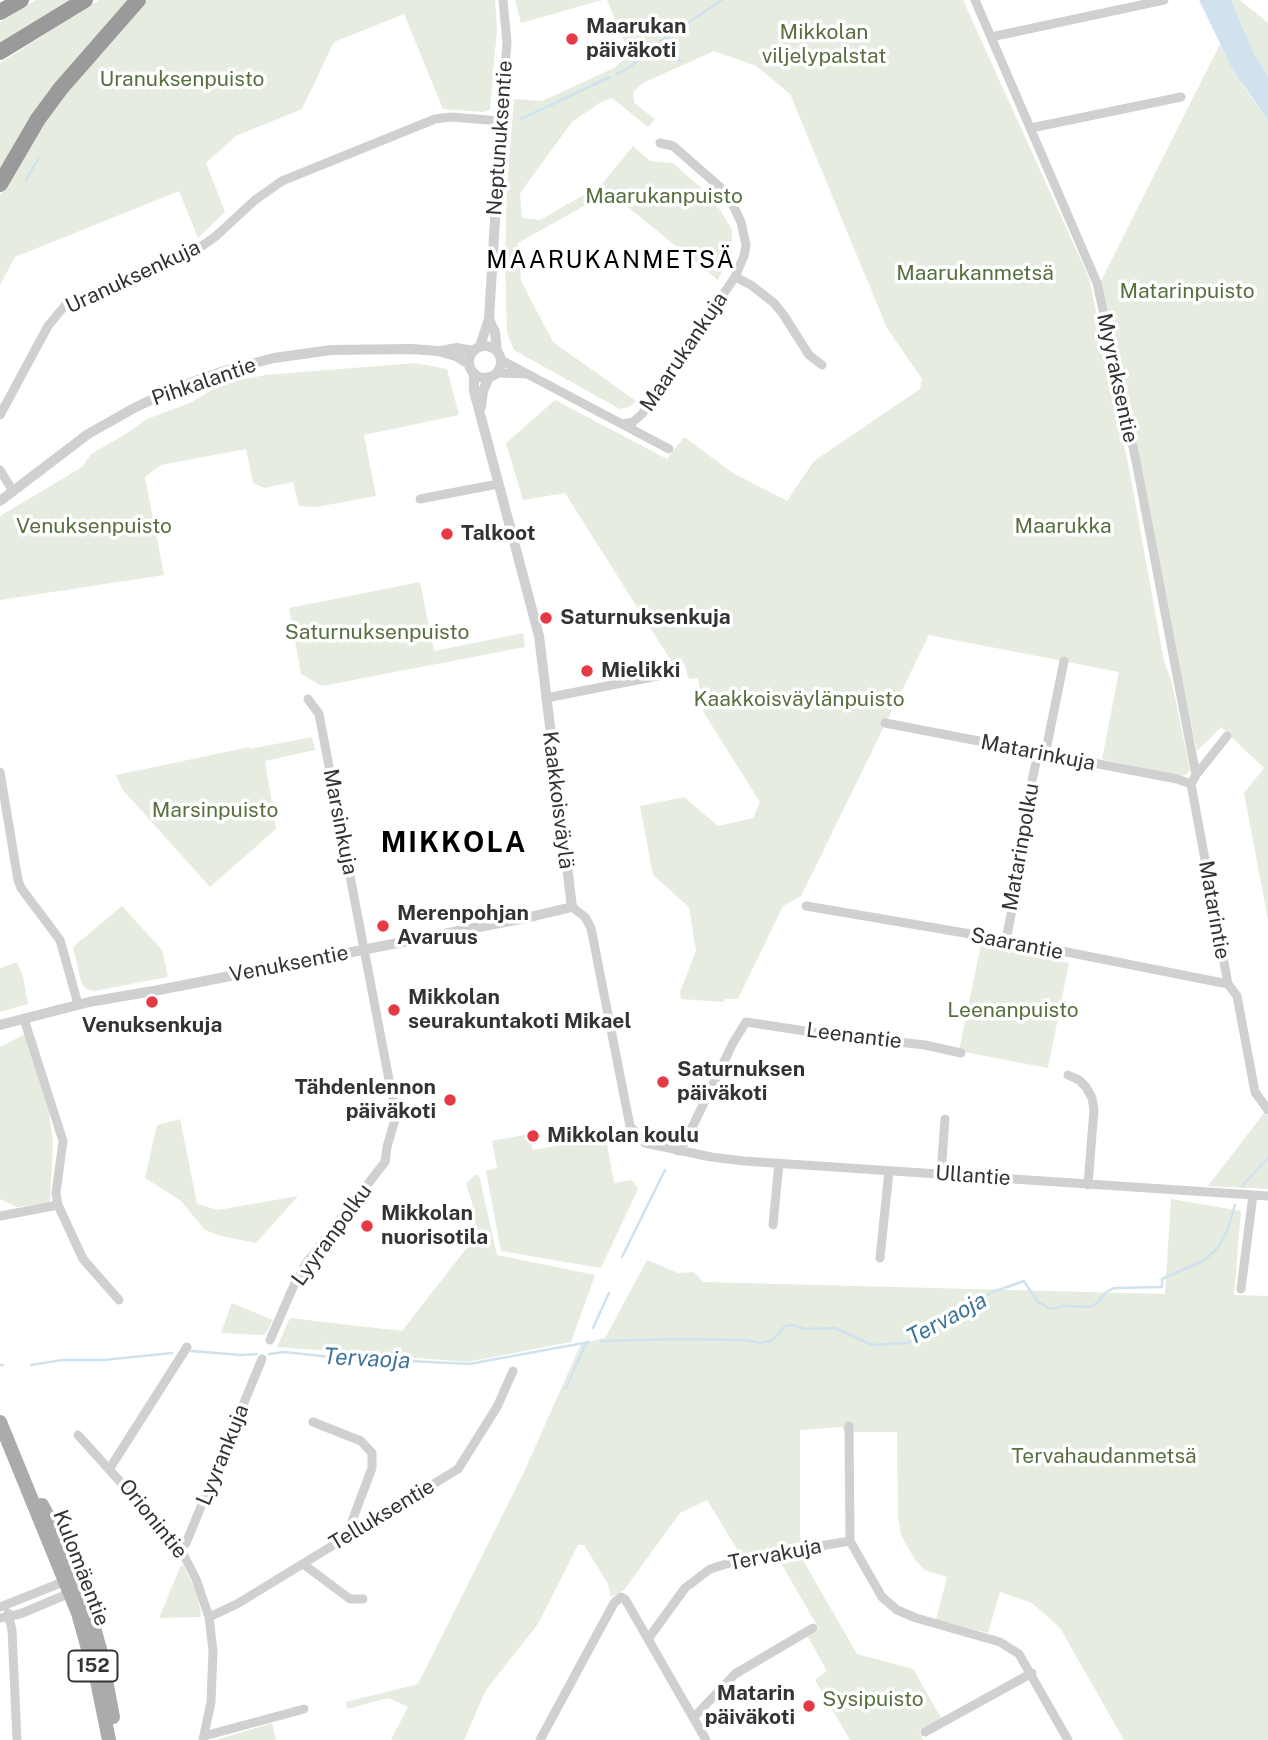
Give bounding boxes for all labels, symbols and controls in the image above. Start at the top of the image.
place label: Maarukan päiväkoti [586,14,686,64]
park label: Mikkolan viljelypalstat [762,20,886,70]
marker: Maarukan päiväkoti [564,31,580,47]
street label: Neptunuksentie [482,60,518,216]
park label: Uranuksenpuisto [100,67,264,93]
park label: Maarukanpuisto [585,184,743,210]
street label: Uranuksenkuja [62,235,204,319]
district label: MAARUKANMETSÄ [488,247,734,275]
park label: Maarukanmetsä [896,261,1054,287]
park label: Matarinpuisto [1119,279,1255,305]
street label: Maarukankuja [635,288,733,416]
street label: Myyraksentie [1091,311,1143,445]
street label: Pihkalantie [148,352,260,412]
park label: Venuksenpuisto [16,514,172,540]
park label: Maarukka [1014,514,1112,540]
place label: Talkoot [461,521,536,547]
marker: Talkoot [439,526,455,542]
place label: Saturnuksenkuja [560,605,731,631]
marker: Saturnuksenkuja [538,610,554,626]
park label: Saturnuksenpuisto [285,620,469,646]
place label: Mielikki [601,658,680,684]
marker: Mielikki [579,663,595,679]
park label: Kaakkoisväylänpuisto [693,687,905,713]
street label: Kaakkoisväylä [537,730,579,870]
street label: Matarinkuja [979,730,1097,776]
street label: Marsinkuja [317,767,363,877]
street label: Matarinpolku [997,781,1045,913]
park label: Marsinpuisto [152,798,278,824]
district label: MIKKOLA [382,826,526,860]
street label: Matarintie [1193,859,1235,961]
place label: Merenpohjan Avaruus [397,901,529,951]
marker: Merenpohjan Avaruus [375,918,391,934]
street label: Saarantie [969,923,1065,965]
street label: Venuksentie [227,940,351,988]
place label: Mikkolan seurakuntakoti Mikael [408,985,631,1035]
marker: Venuksenkuja [144,994,160,1010]
park label: Leenanpuisto [947,998,1079,1024]
marker: Mikkolan seurakuntakoti Mikael [386,1002,402,1018]
place label: Venuksenkuja [82,1013,222,1039]
street label: Leenantie [805,1018,903,1054]
place label: Saturnuksen päiväkoti [677,1057,805,1107]
marker: Saturnuksen päiväkoti [655,1074,671,1090]
place label: Tähdenlennon päiväkoti [295,1075,436,1125]
marker: Tähdenlennon päiväkoti [442,1092,458,1108]
place label: Mikkolan koulu [547,1123,699,1149]
marker: Mikkolan koulu [525,1128,541,1144]
street label: Ullantie [934,1161,1012,1191]
street label: Lyyranpolku [287,1179,377,1291]
place label: Mikkolan nuorisotila [381,1201,488,1251]
marker: Mikkolan nuorisotila [359,1218,375,1234]
water label: Tervaoja [902,1286,992,1352]
water label: Tervaoja [323,1343,411,1375]
street label: Lyyrankuja [191,1401,255,1509]
park label: Tervahaudanmetsä [1011,1444,1197,1470]
street label: Orionintie [113,1474,193,1564]
street label: Telluksentie [325,1474,439,1556]
street label: Kulomäentie [47,1506,115,1630]
street label: Tervakuja [726,1534,824,1576]
road number: 152 [68,1650,118,1682]
place label: Matarin päiväkoti [705,1681,795,1731]
park label: Sysipuisto [822,1687,924,1713]
marker: Matarin päiväkoti [801,1698,817,1714]

